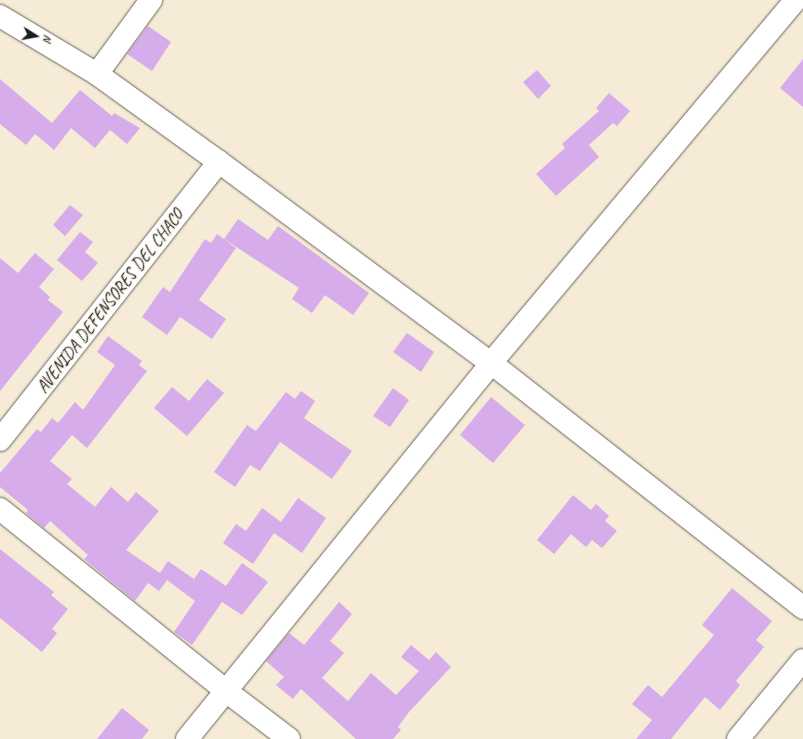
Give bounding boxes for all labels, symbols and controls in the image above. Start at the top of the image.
north arrow [16,16,56,56]
text: N [40,34,55,43]
street label: AVENIDA DEFENSORES DEL CHACO [32,205,188,397]

